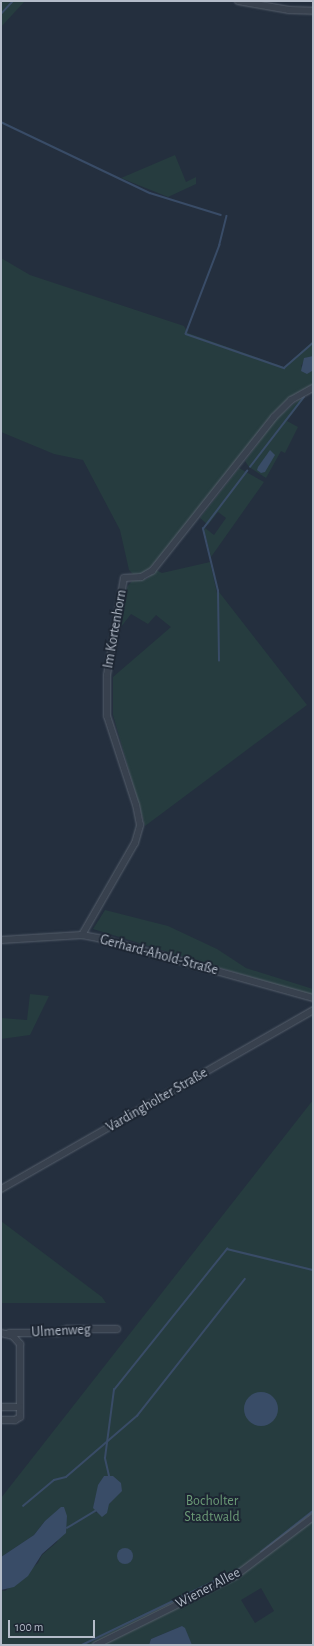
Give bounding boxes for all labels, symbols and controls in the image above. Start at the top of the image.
street label: Im Kortenhorn [100,588,130,670]
street label: Gerhard-Ahold-Straße [98,931,220,979]
street label: Vardingholter Straße [103,1064,211,1136]
street label: Ulmenweg [31,1321,91,1341]
park label: Bocholter Stadtwald [184,1493,240,1526]
street label: Wiener Allee [173,1564,243,1612]
scale bar [10,1612,97,1638]
text: 100 m [15,1621,43,1633]

